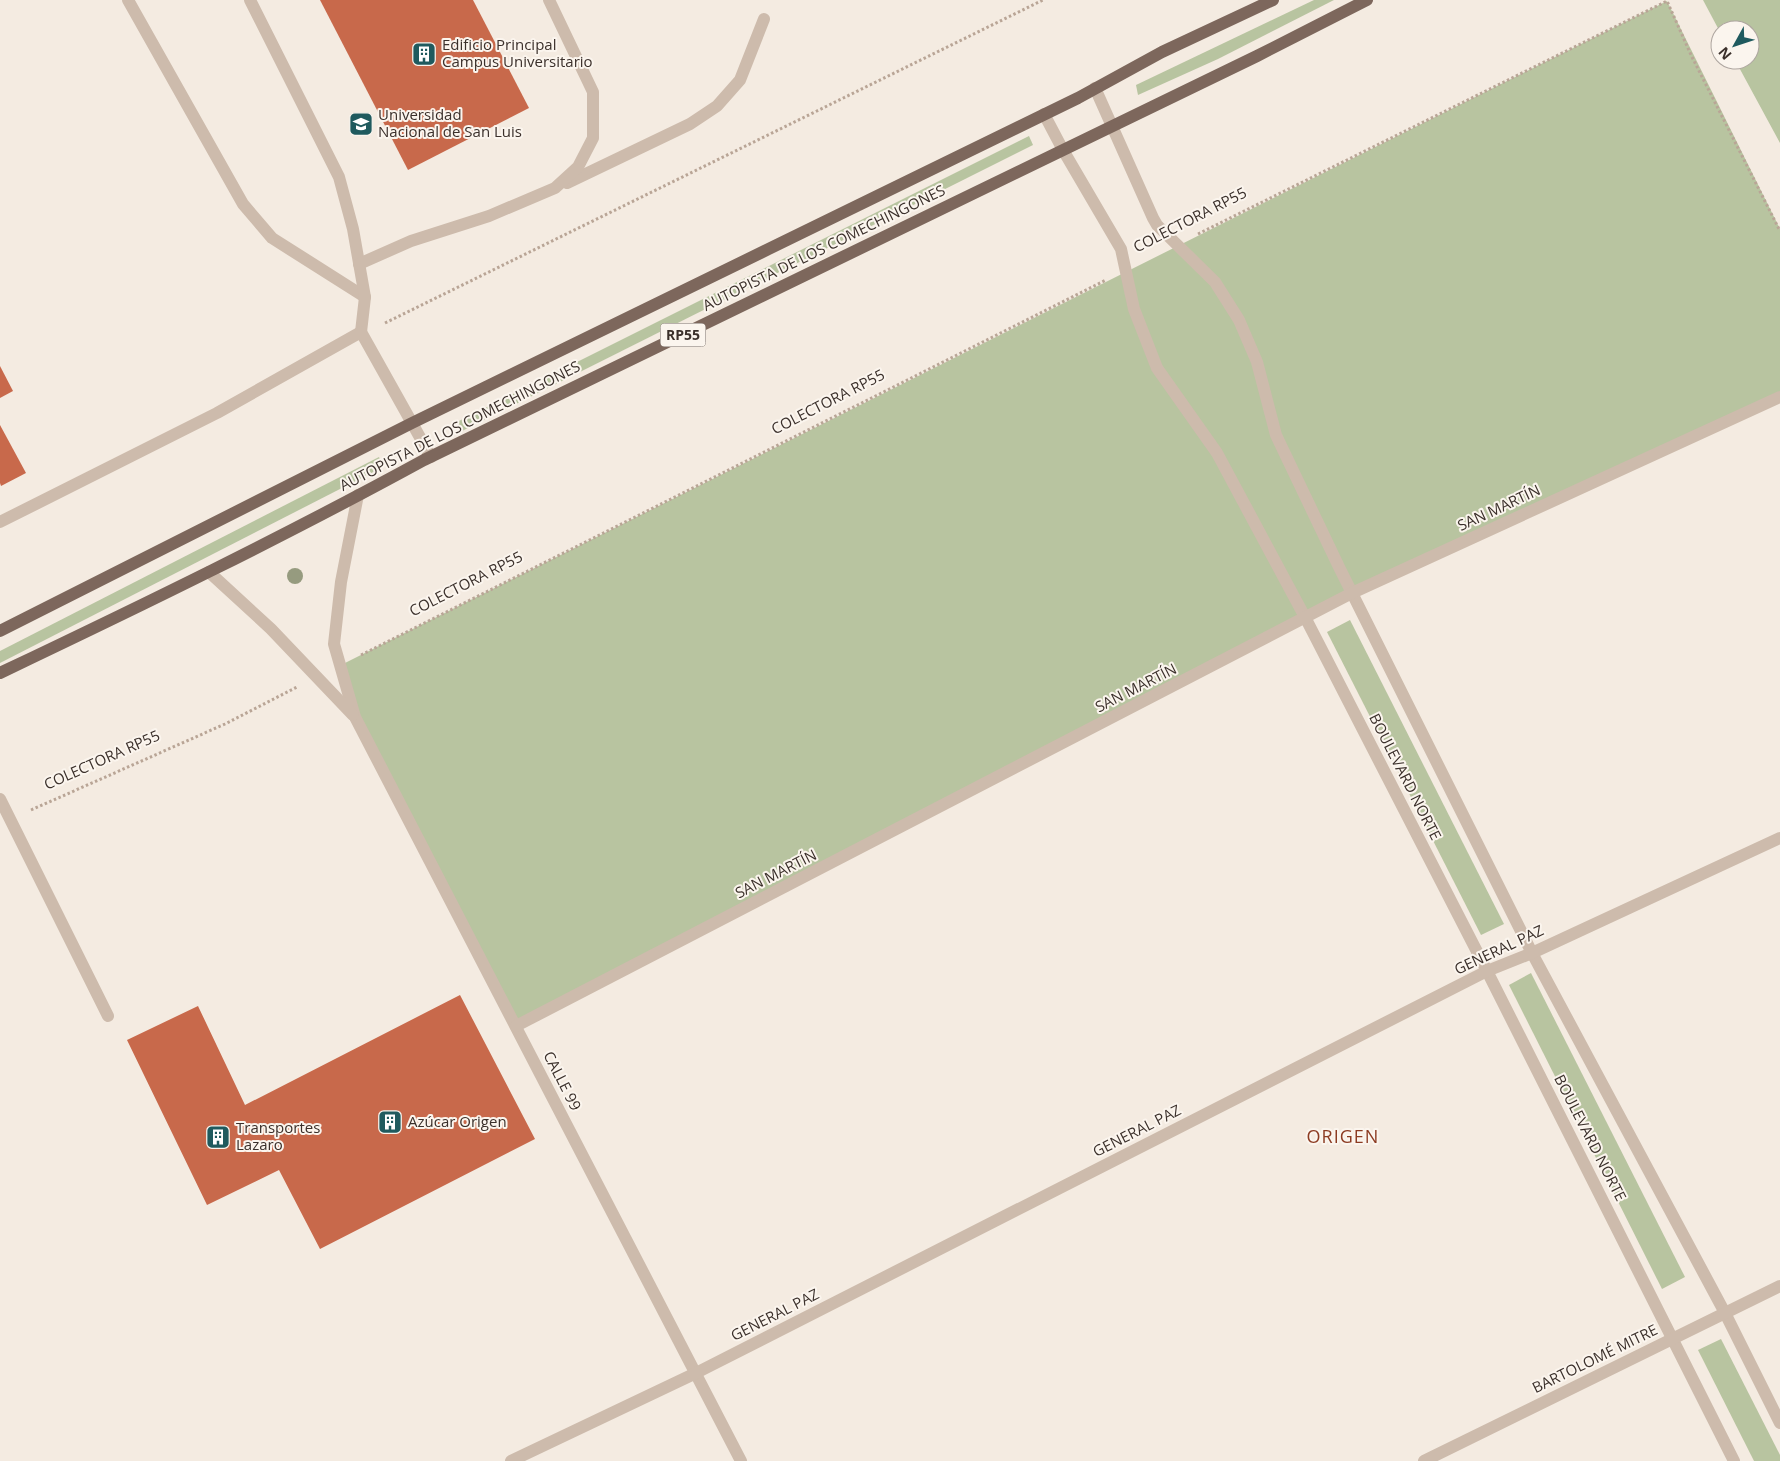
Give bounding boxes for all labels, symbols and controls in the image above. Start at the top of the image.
north arrow [1710,20,1760,70]
place label: Edificio Principal Campus Universitario [442,34,593,71]
building icon: Edificio Principal Campus Universitario [411,41,437,67]
text: N [1714,43,1736,64]
place label: Universidad Nacional de San Luis [378,104,522,141]
school or university icon: Universidad Nacional de San Luis [348,111,374,137]
street label: AUTOPISTA DE LOS COMECHINGONES [699,179,948,315]
street label: COLECTORA RP55 [1129,182,1250,256]
road number: RP55 [660,324,706,346]
street label: AUTOPISTA DE LOS COMECHINGONES [336,355,583,495]
street label: COLECTORA RP55 [767,364,888,438]
street label: SAN MARTÍN [1454,479,1543,535]
street label: COLECTORA RP55 [405,546,526,620]
street label: SAN MARTÍN [1091,658,1180,716]
street label: BOULEVARD NORTE [1365,710,1447,843]
street label: COLECTORA RP55 [41,725,163,794]
street label: SAN MARTÍN [731,844,820,902]
street label: GENERAL PAZ [1451,920,1547,979]
street label: CALLE 99 [539,1048,586,1114]
street label: BOULEVARD NORTE [1550,1071,1632,1204]
street label: GENERAL PAZ [1089,1099,1184,1161]
building icon: Azúcar Origen [377,1109,403,1135]
place label: Azúcar Origen [408,1111,507,1131]
place label: Transportes Lazaro [236,1117,320,1154]
building icon: Transportes Lazaro [205,1124,231,1150]
district label: ORIGEN [1307,1124,1379,1148]
street label: GENERAL PAZ [727,1283,822,1345]
street label: BARTOLOMÉ MITRE [1529,1319,1661,1397]

